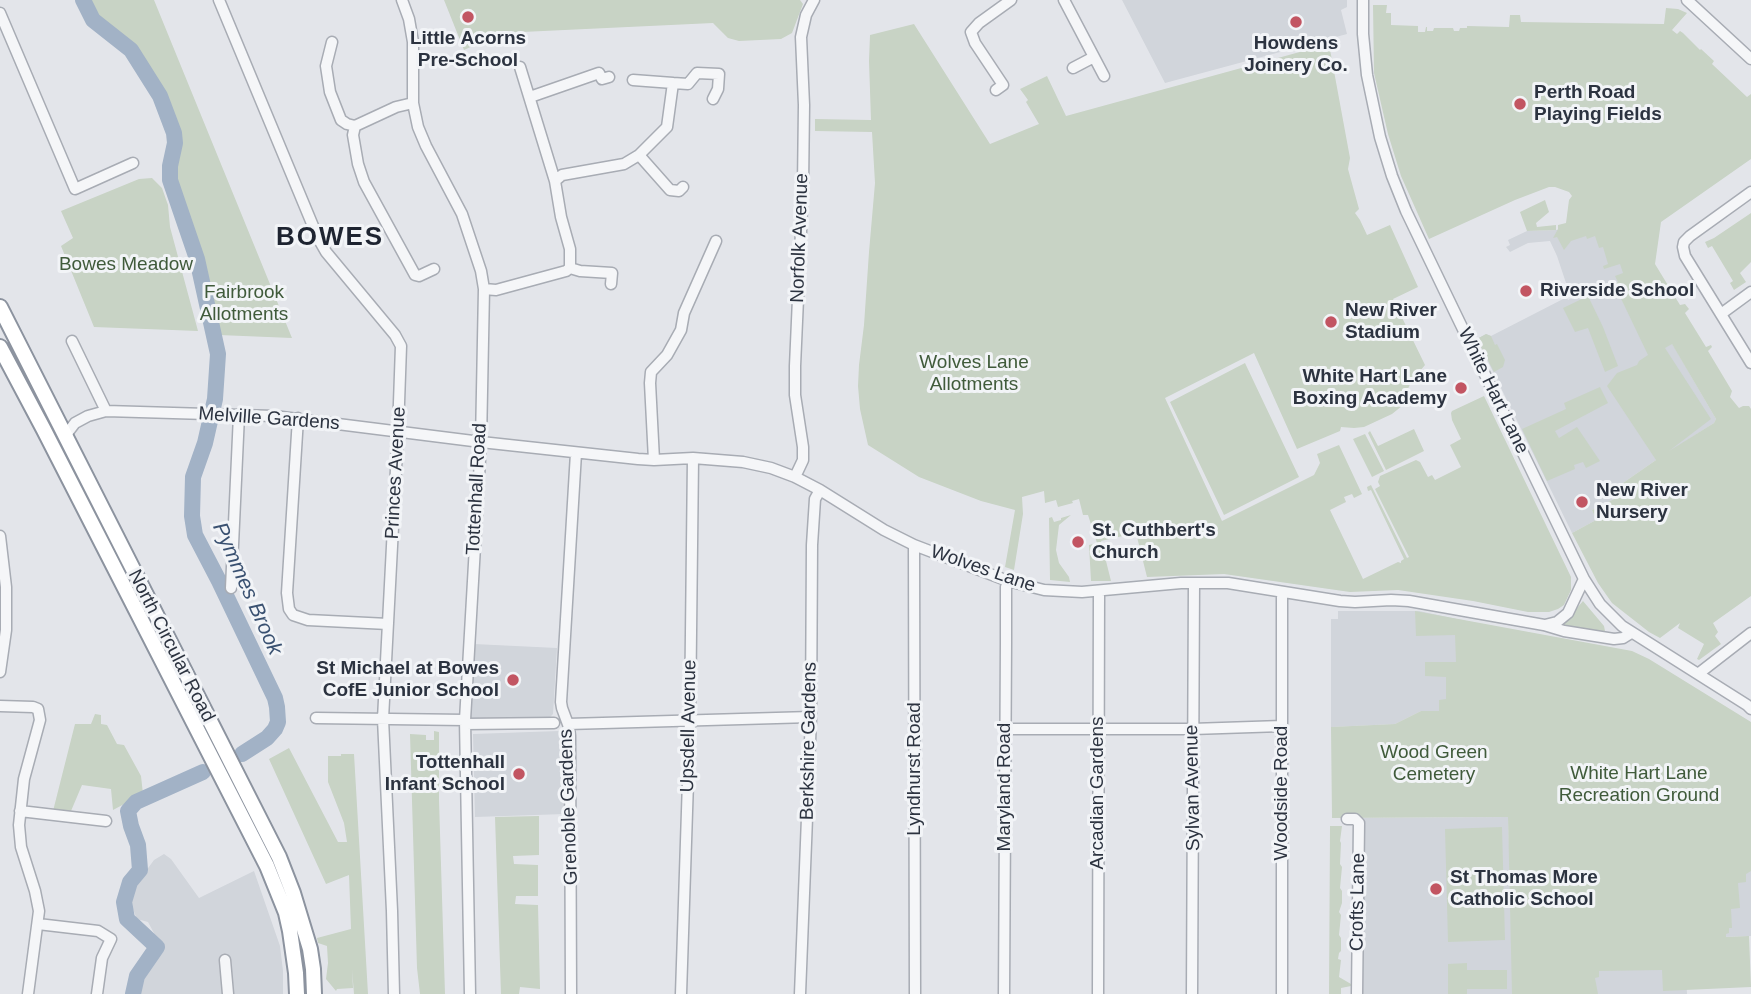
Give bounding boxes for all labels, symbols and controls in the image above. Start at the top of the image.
marker: Little Acorns Pre-School [460,9,476,25]
marker: Howdens Joinery Co. [1288,14,1304,30]
place label: Little Acorns Pre-School [410,28,526,72]
place label: Howdens Joinery Co. [1244,33,1348,77]
place label: Perth Road Playing Fields [1534,82,1662,126]
marker: Perth Road Playing Fields [1512,96,1528,112]
street label: Norfolk Avenue [786,173,814,303]
district label: BOWES [277,222,383,254]
park label: Bowes Meadow [59,254,193,276]
place label: Riverside School [1540,280,1694,302]
park label: Fairbrook Allotments [200,282,288,326]
marker: Riverside School [1518,283,1534,299]
place label: New River Stadium [1345,300,1437,344]
marker: New River Stadium [1323,314,1339,330]
street label: White Hart Lane [1453,324,1533,458]
park label: Wolves Lane Allotments [919,352,1029,396]
place label: White Hart Lane Boxing Academy [1293,366,1447,410]
marker: White Hart Lane Boxing Academy [1453,380,1469,396]
street label: Melville Gardens [198,403,340,435]
street label: Princes Avenue [381,406,411,540]
street label: Tottenhall Road [462,422,492,556]
place label: New River Nursery [1596,480,1688,524]
marker: New River Nursery [1574,494,1590,510]
water label: Pymmes Brook [207,519,287,659]
place label: St. Cuthbert's Church [1092,520,1216,564]
marker: St. Cuthbert's Church [1070,534,1086,550]
street label: Wolves Lane [928,540,1038,598]
street label: North Circular Road [123,566,219,726]
place label: St Michael at Bowes CofE Junior School [316,658,499,702]
street label: Upsdell Avenue [676,659,702,793]
street label: Berkshire Gardens [796,662,822,820]
marker: St Michael at Bowes CofE Junior School [505,672,521,688]
street label: Lyndhurst Road [904,702,926,836]
street label: Arcadian Gardens [1087,716,1109,870]
street label: Maryland Road [994,723,1016,851]
street label: Sylvan Avenue [1180,725,1206,851]
street label: Woodside Road [1271,726,1293,860]
street label: Grenoble Gardens [555,728,583,886]
park label: Wood Green Cemetery [1380,742,1488,786]
place label: Tottenhall Infant School [385,752,505,796]
park label: White Hart Lane Recreation Ground [1559,763,1719,807]
marker: Tottenhall Infant School [511,766,527,782]
street label: Crofts Lane [1346,853,1370,951]
place label: St Thomas More Catholic School [1450,867,1598,911]
marker: St Thomas More Catholic School [1428,881,1444,897]

